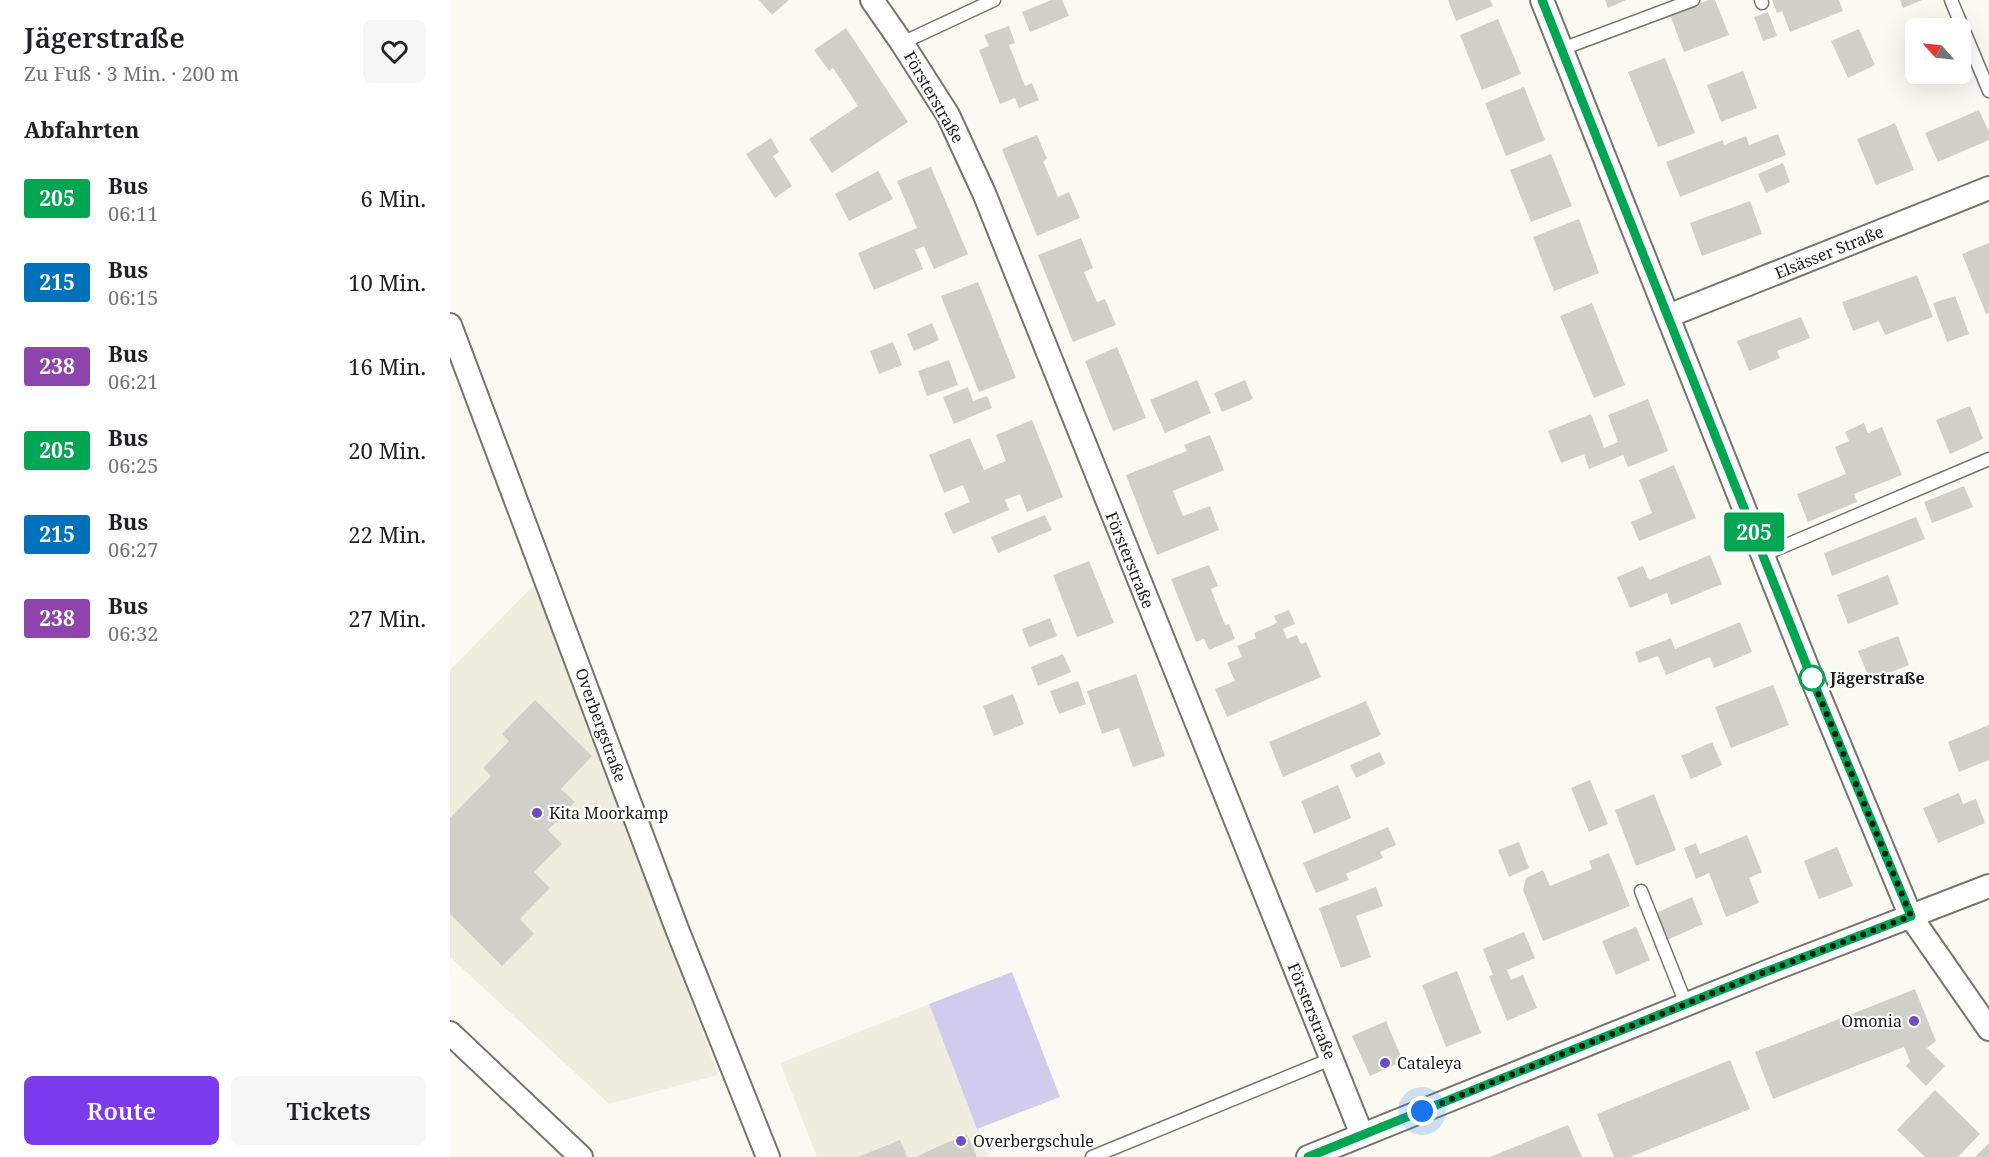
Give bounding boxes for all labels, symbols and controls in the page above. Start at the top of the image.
text: Jägerstraße [24,18,185,56]
north arrow [1905,18,1971,84]
map controls [1905,18,1971,84]
button: heart [363,20,426,83]
street label: Försterstraße [899,47,969,147]
text: Zu Fuß · 3 Min. · 200 m [24,60,239,87]
text: Abfahrten [24,114,139,144]
text: Bus [108,170,148,200]
text: 6 Min. [361,183,426,213]
text: 205 [39,184,75,212]
text: 06:11 [108,200,158,227]
street label: Elsässer Straße [1771,220,1887,284]
text: Bus [108,254,148,284]
text: 10 Min. [348,267,426,297]
text: 215 [39,268,75,296]
text: 06:15 [108,284,158,311]
text: Bus [108,338,148,368]
text: 16 Min. [348,351,426,381]
text: 238 [39,352,75,380]
text: 06:21 [108,368,158,395]
text: Bus [108,422,148,452]
text: 20 Min. [348,435,426,465]
text: 205 [39,436,75,464]
text: 06:25 [108,452,158,479]
text: Bus [108,506,148,536]
street label: Försterstraße [1101,508,1159,612]
line badge: 205 [1720,512,1788,552]
text: 205 [1736,518,1772,546]
text: 22 Min. [348,519,426,549]
text: 215 [39,520,75,548]
text: 06:27 [108,536,158,563]
text: Bus [108,590,148,620]
text: 27 Min. [348,603,426,633]
text: 238 [39,604,75,632]
text: 06:32 [108,620,158,647]
street label: Overbergstraße [570,665,632,785]
marker: Jägerstraße [1799,665,1825,691]
place label: Jägerstraße [1829,667,1925,689]
place label: Kita Moorkamp [549,802,668,824]
marker: Kita Moorkamp [530,806,544,820]
street label: Försterstraße [1283,959,1341,1063]
place label: Omonia [1841,1010,1902,1032]
marker: Omonia [1907,1014,1921,1028]
place label: Cataleya [1397,1052,1462,1074]
marker: Cataleya [1378,1056,1392,1070]
button: Route [24,1076,219,1145]
button: Tickets [231,1076,426,1145]
your location [1407,1096,1437,1126]
place label: Overbergschule [973,1130,1094,1152]
marker: Overbergschule [954,1134,968,1148]

